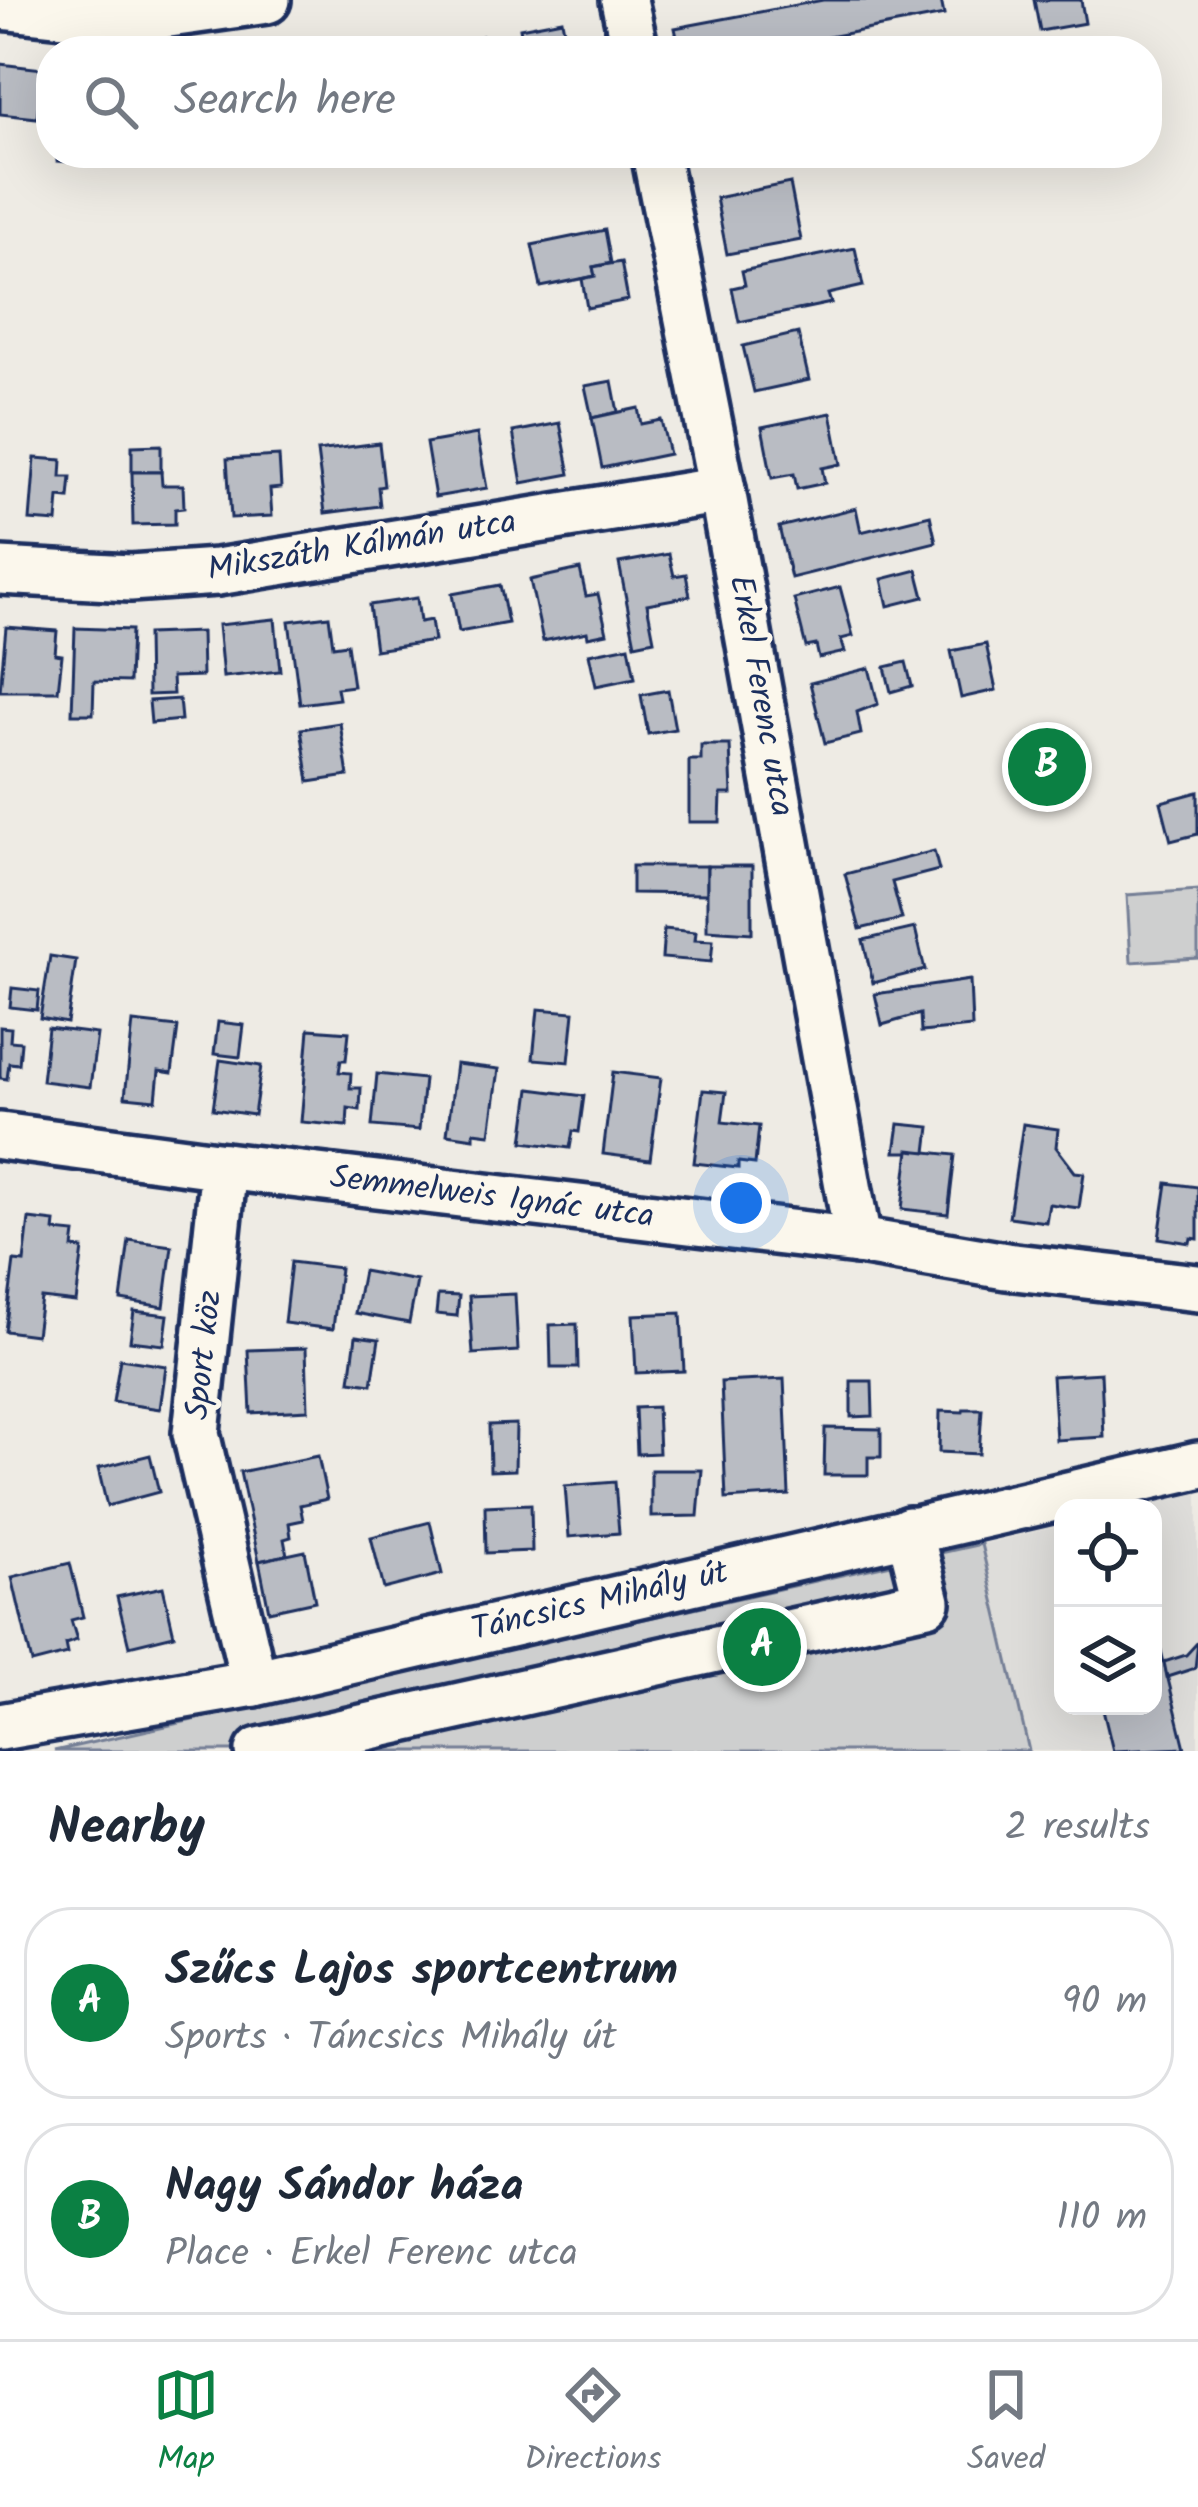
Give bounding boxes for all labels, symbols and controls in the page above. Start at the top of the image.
search box [36,36,1162,168]
text: Search here [174,66,396,138]
icon: search [78,69,144,135]
street label: Mikszáth Kálmán utca [204,496,520,598]
street label: Erkel Ferenc utca [713,571,807,821]
pin: B [1008,722,1086,812]
street label: Semmelweis Ignác utca [327,1152,657,1244]
your location [711,1173,771,1233]
street label: Sport köz [172,1288,238,1422]
map controls [1054,1499,1162,1715]
button: locate [1054,1499,1162,1607]
street label: Táncsics Mihály út [466,1546,735,1657]
pin: A [723,1602,801,1692]
button: layers [1054,1607,1162,1715]
text: Nearby [48,1789,205,1870]
text: 2 results [1005,1798,1150,1860]
text: Szűcs Lajos sportcentrum [165,1936,678,2008]
text: A [78,1972,102,2034]
text: 90 m [1062,1972,1147,2034]
text: Sports · Táncsics Mihály út [165,2008,617,2070]
text: Nagy Sándor háza [165,2152,523,2224]
text: B [78,2188,102,2250]
text: 110 m [1056,2188,1147,2250]
text: Place · Erkel Ferenc utca [165,2224,578,2286]
tab: Map [153,2362,219,2487]
tab: Directions [524,2362,661,2487]
tab: Saved [967,2362,1045,2487]

